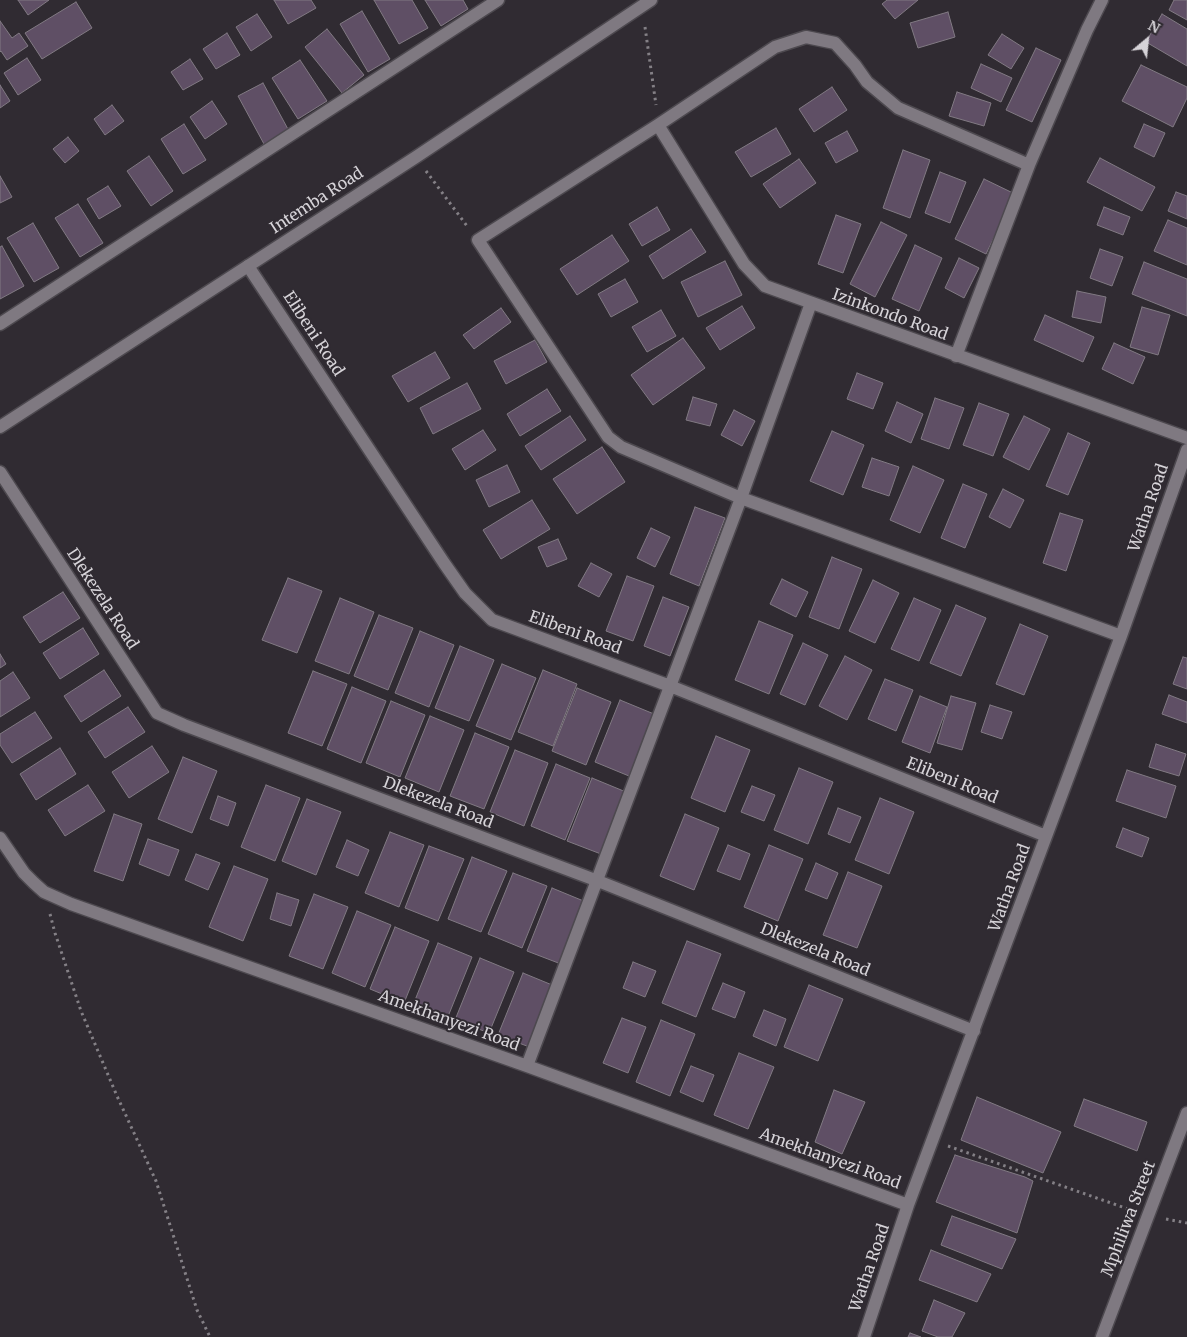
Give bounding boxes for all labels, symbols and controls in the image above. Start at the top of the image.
north arrow [1122,15,1172,65]
text: N [1145,16,1163,37]
street label: Intemba Road [267,164,367,238]
street label: Izinkondo Road [830,285,950,345]
street label: Elibeni Road [279,288,347,380]
street label: Watha Road [1125,462,1173,554]
street label: Dlekezela Road [62,545,142,653]
street label: Elibeni Road [526,607,624,659]
street label: Elibeni Road [903,754,1001,808]
street label: Dlekezela Road [380,773,496,833]
street label: Watha Road [985,842,1035,934]
street label: Dlekezela Road [757,919,873,981]
street label: Amekhanyezi Road [376,987,522,1055]
street label: Amekhanyezi Road [757,1125,903,1193]
street label: Mphiliwa Street [1098,1158,1160,1280]
street label: Watha Road [846,1222,894,1314]

